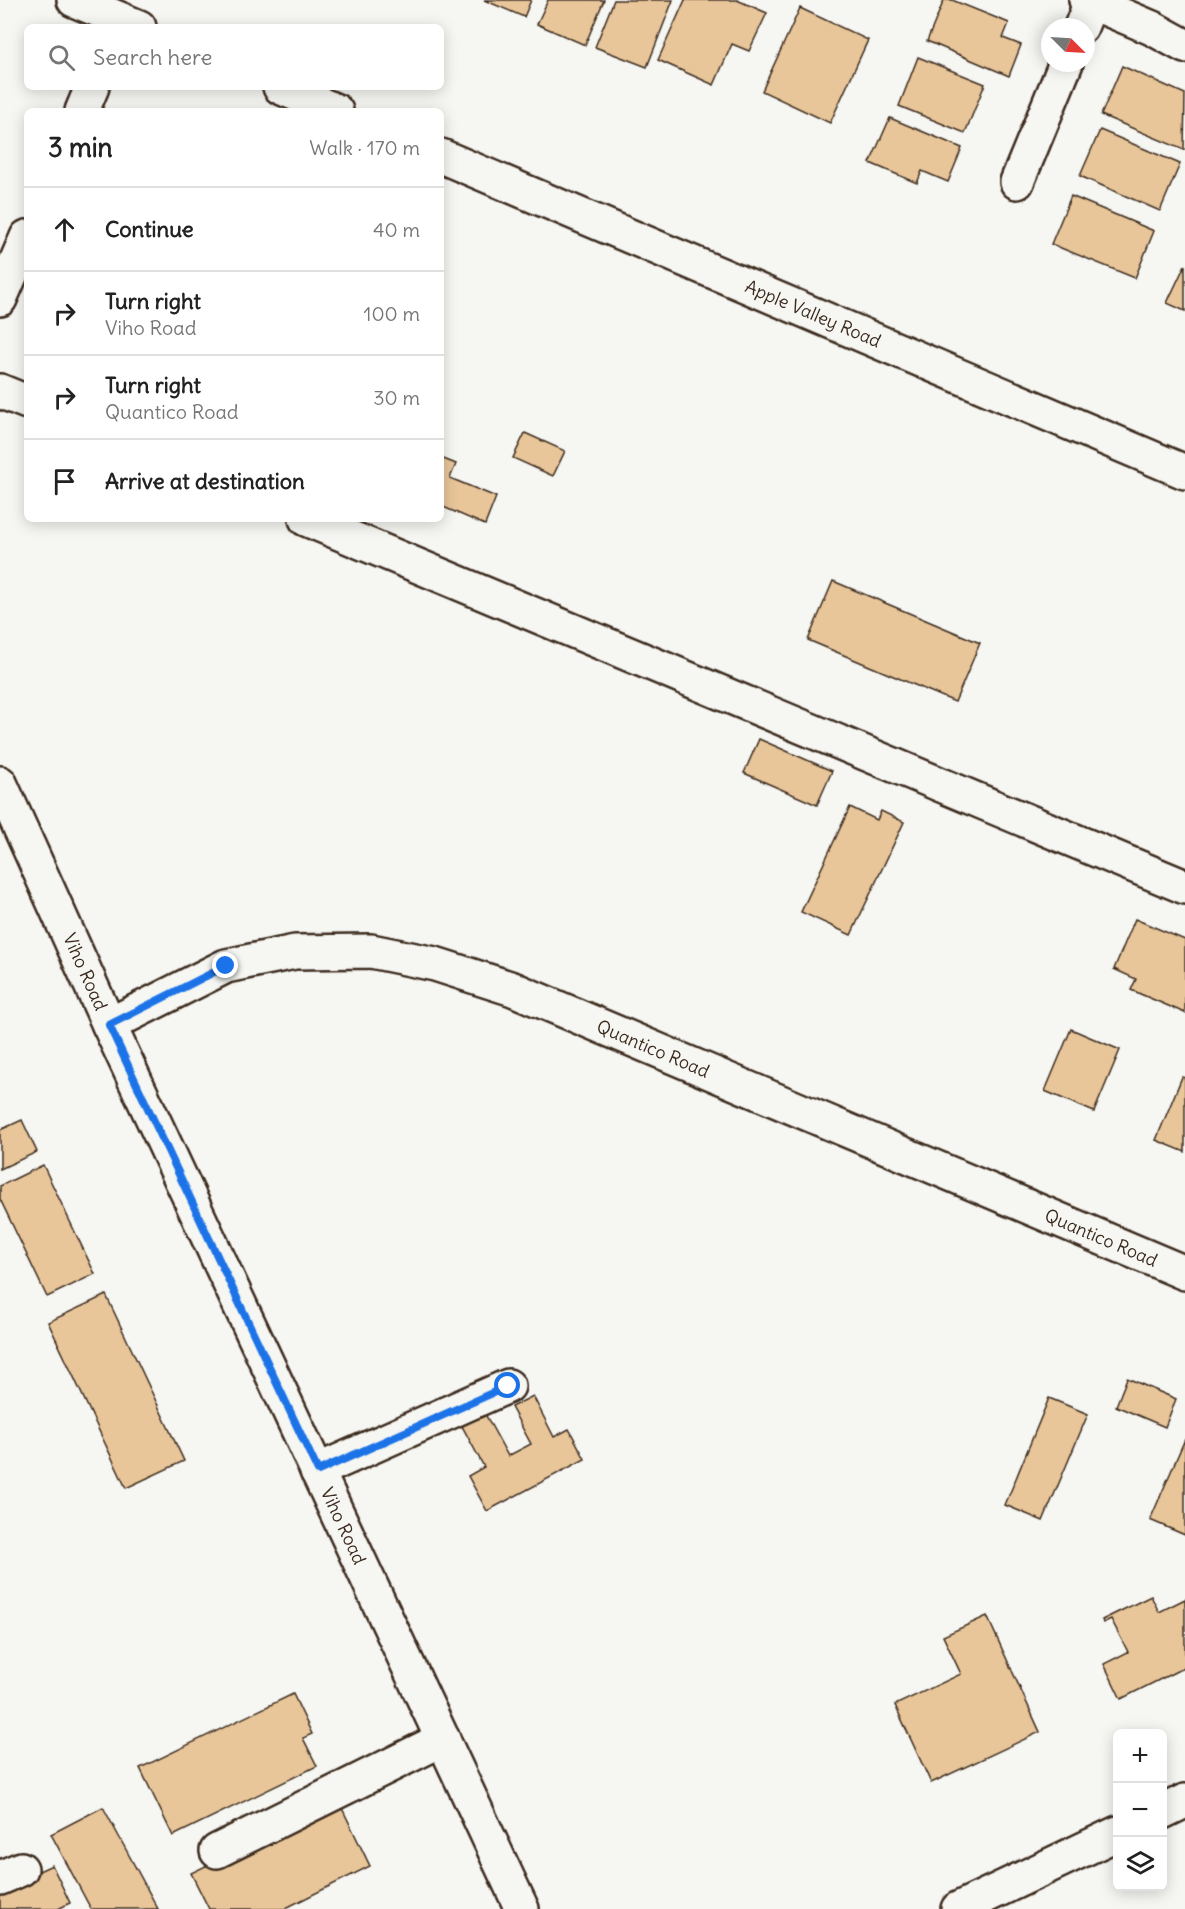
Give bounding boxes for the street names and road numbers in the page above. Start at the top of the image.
street label: Apple Valley Road [742,275,885,353]
street label: Viho Road [58,930,113,1014]
street label: Quantico Road [593,1014,713,1083]
street label: Quantico Road [1041,1203,1161,1272]
street label: Viho Road [316,1484,371,1568]

